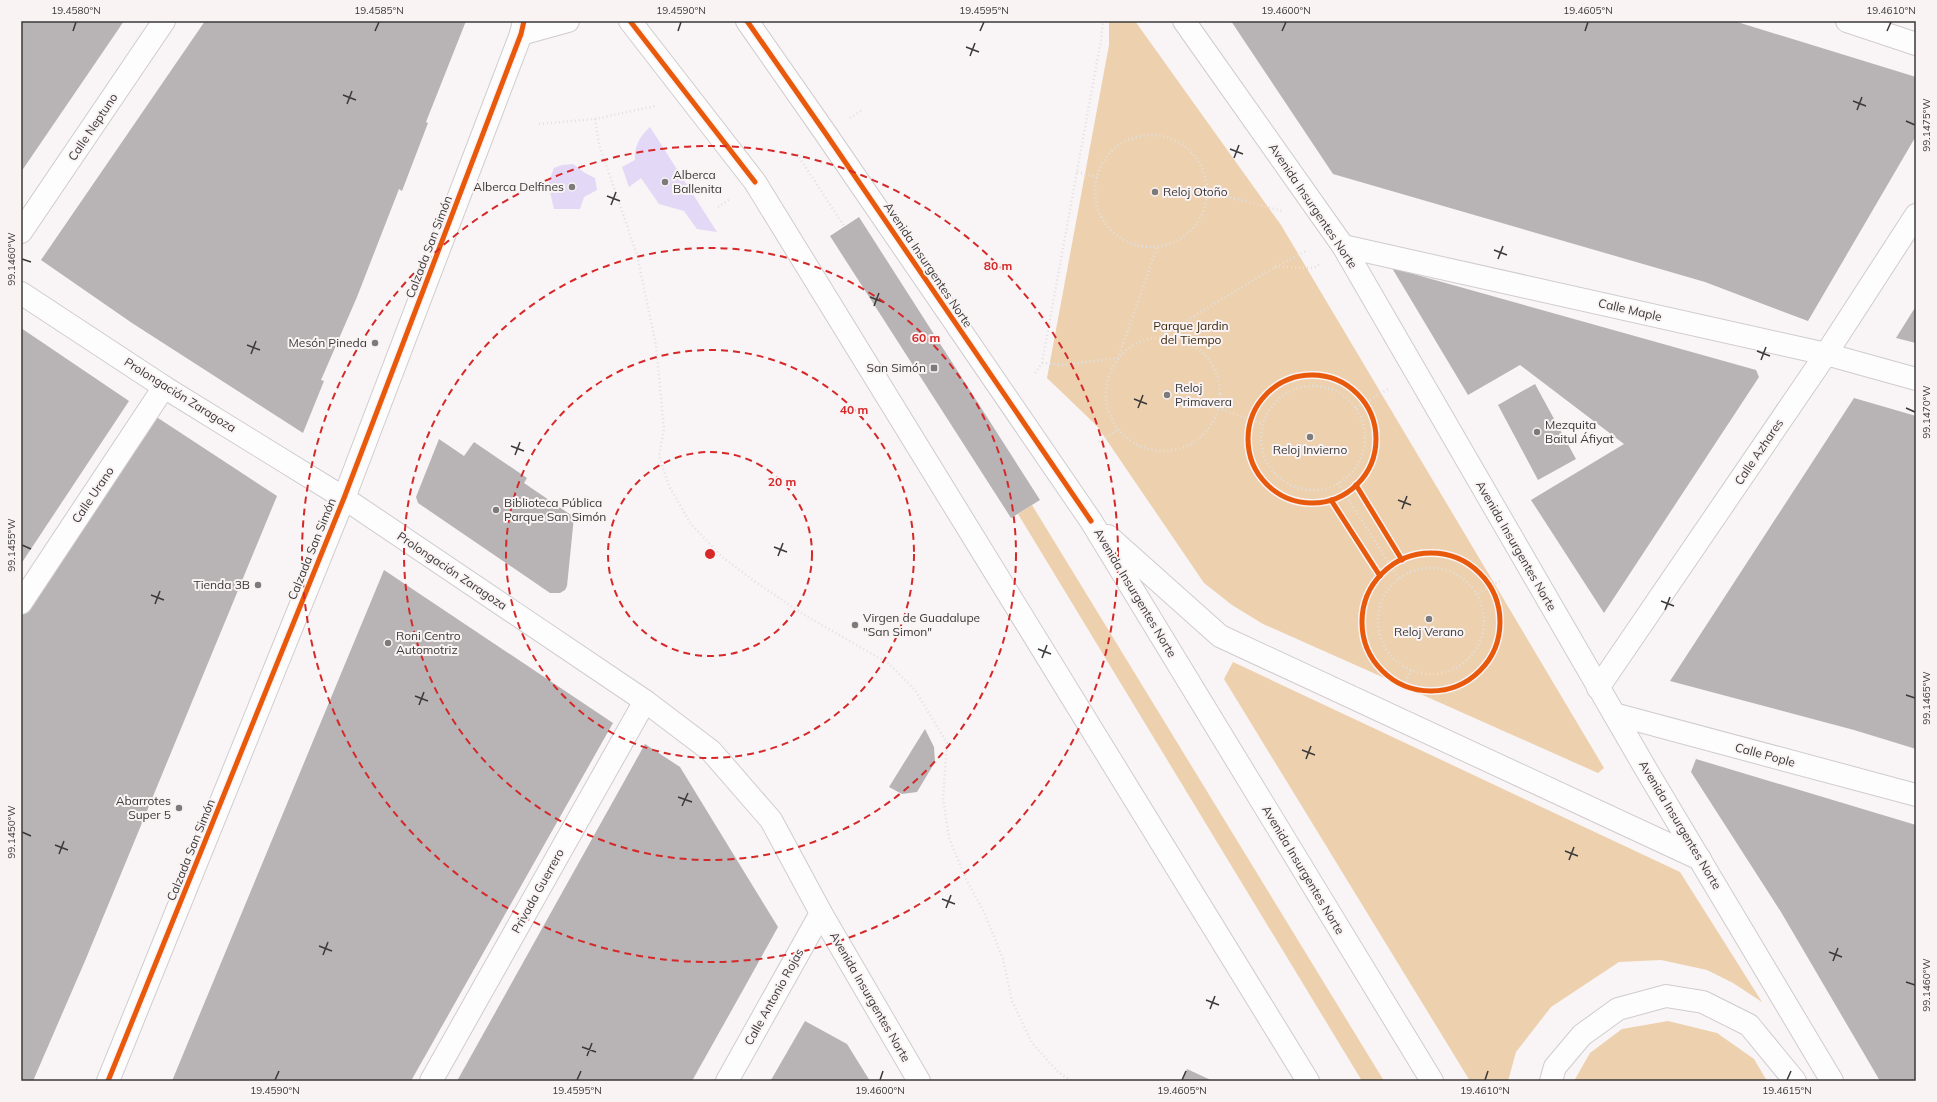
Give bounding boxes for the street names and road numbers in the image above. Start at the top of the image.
street label: Calle Neptuno [64,90,121,163]
street label: Avenida Insurgentes Norte [1266,140,1361,271]
street label: Calzada San Simón [402,193,455,300]
street label: Avenida Insurgentes Norte [881,199,976,330]
street label: Calle Maple [1597,295,1663,324]
street label: Prolongación Zaragoza [122,354,239,435]
street label: Calle Azhares [1731,416,1786,488]
street label: Calle Urano [68,464,117,526]
street label: Avenida Insurgentes Norte [1473,478,1560,613]
street label: Calzada San Simón [284,496,339,602]
street label: Avenida Insurgentes Norte [1091,526,1180,660]
street label: Prolongación Zaragoza [395,528,510,613]
street label: Calle Pople [1733,739,1797,770]
street label: Avenida Insurgentes Norte [1636,758,1725,892]
street label: Calzada San Simón [163,797,218,903]
street label: Avenida Insurgentes Norte [1259,803,1348,937]
street label: Privada Guerrero [508,846,567,936]
street label: Avenida Insurgentes Norte [827,929,914,1064]
street label: Calle Antonio Rojas [741,946,806,1048]

